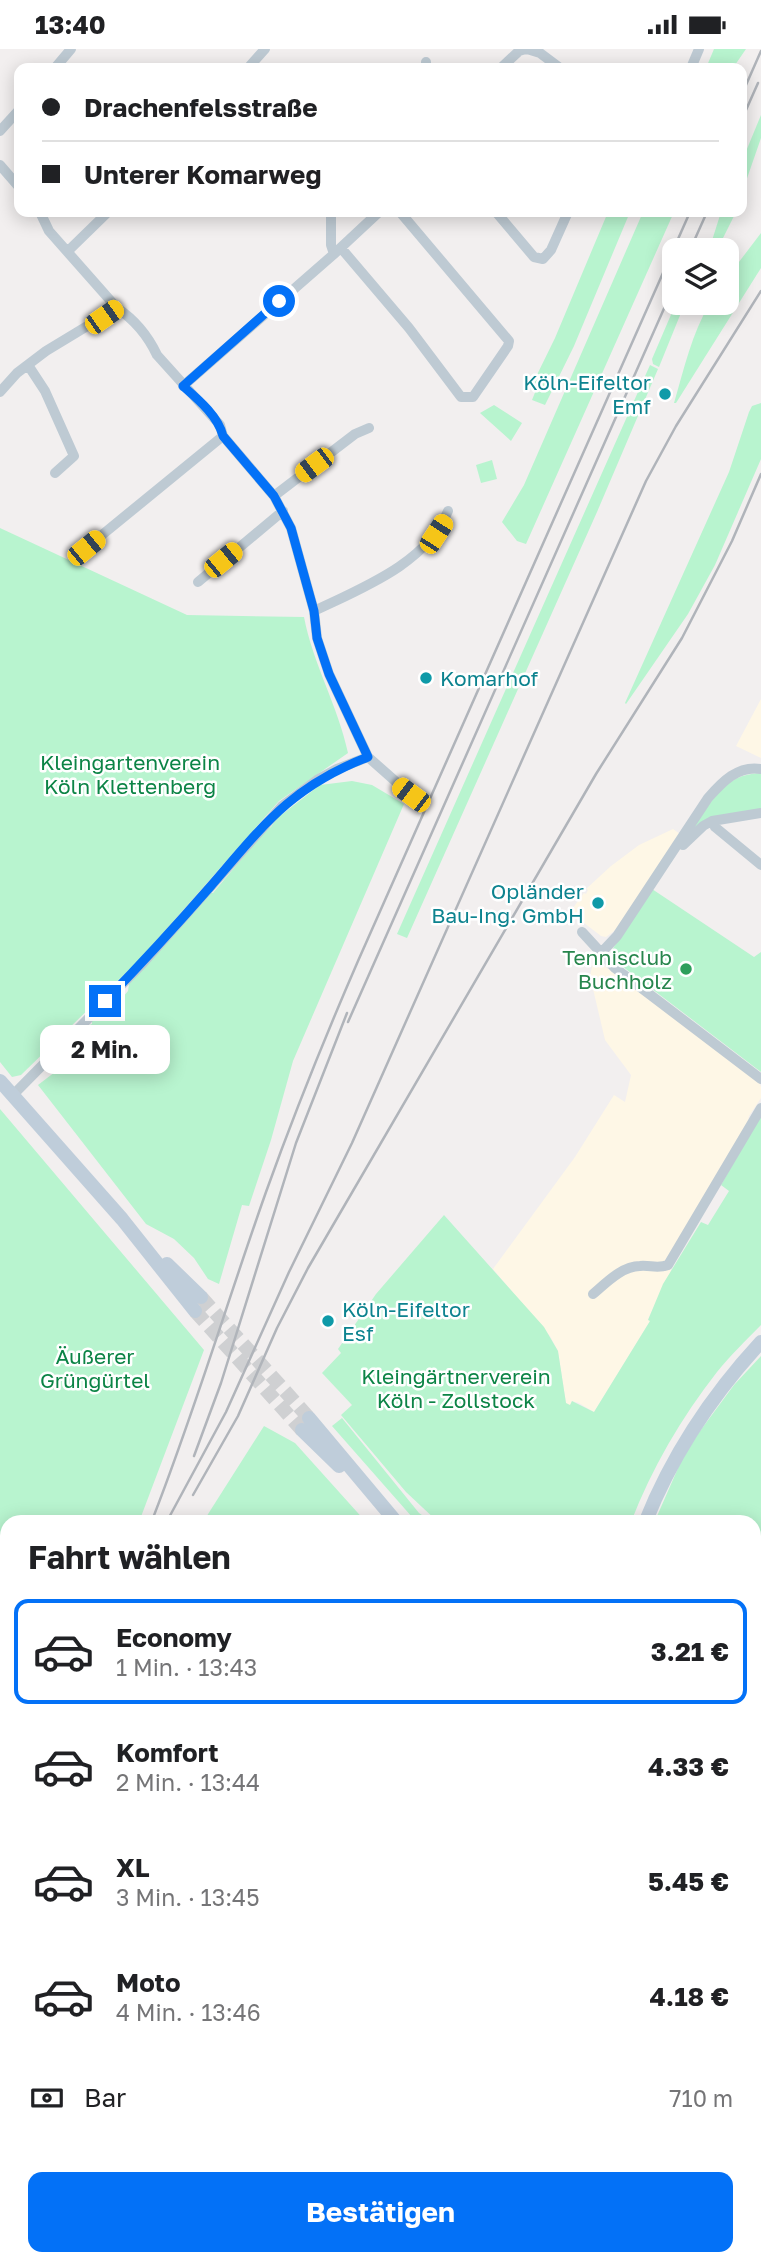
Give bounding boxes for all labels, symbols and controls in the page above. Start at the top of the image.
text: 13:40 [35,9,106,40]
text: Drachenfelsstraße [84,92,318,123]
text: Unterer Komarweg [84,159,321,190]
map controls [662,238,739,315]
button: layers [662,238,739,315]
route start [263,285,295,317]
car [81,296,128,338]
place label: Köln-Eifeltor Emf [523,369,651,419]
marker: Köln-Eifeltor Emf [657,386,673,402]
car [291,444,338,486]
car [416,511,457,557]
car [64,527,109,569]
car [201,539,246,581]
place label: Komarhof [440,665,539,691]
marker: Komarhof [418,670,434,686]
park label: Kleingartenverein Köln Klettenberg [40,749,220,799]
car [388,774,435,816]
place label: Opländer Bau-Ing. GmbH [431,878,584,928]
marker: Opländer Bau-Ing. GmbH [590,895,606,911]
place label: Tennisclub Buchholz [562,944,672,994]
marker: Tennisclub Buchholz [678,961,694,977]
route end [89,985,121,1017]
callout: 2 Min. [40,1025,170,1075]
text: 2 Min. [71,1035,139,1063]
place label: Köln-Eifeltor Esf [342,1296,470,1346]
marker: Köln-Eifeltor Esf [320,1313,336,1329]
park label: Äußerer Grüngürtel [40,1343,150,1393]
park label: Kleingärtnerverein Köln - Zollstock [361,1363,551,1413]
text: Fahrt wählen [28,1538,231,1576]
icon: car [32,1620,95,1683]
text: Economy [116,1622,232,1653]
text: 3.21 € [651,1636,729,1667]
text: 1 Min. · 13:43 [116,1653,257,1681]
icon: car [32,1735,95,1798]
text: Komfort [116,1737,219,1768]
text: 4.33 € [648,1751,729,1782]
text: 2 Min. · 13:44 [116,1768,260,1796]
icon: car [32,1850,95,1913]
text: XL [116,1852,150,1883]
text: 5.45 € [648,1866,729,1897]
text: 3 Min. · 13:45 [116,1883,259,1911]
icon: car [32,1965,95,2028]
text: Moto [116,1967,181,1998]
text: 4.18 € [650,1981,729,2012]
text: 4 Min. · 13:46 [116,1998,261,2026]
icon: cash [28,2079,66,2117]
text: Bar [84,2082,126,2113]
text: 710 m [669,2084,733,2112]
button: Bestätigen [28,2172,733,2252]

